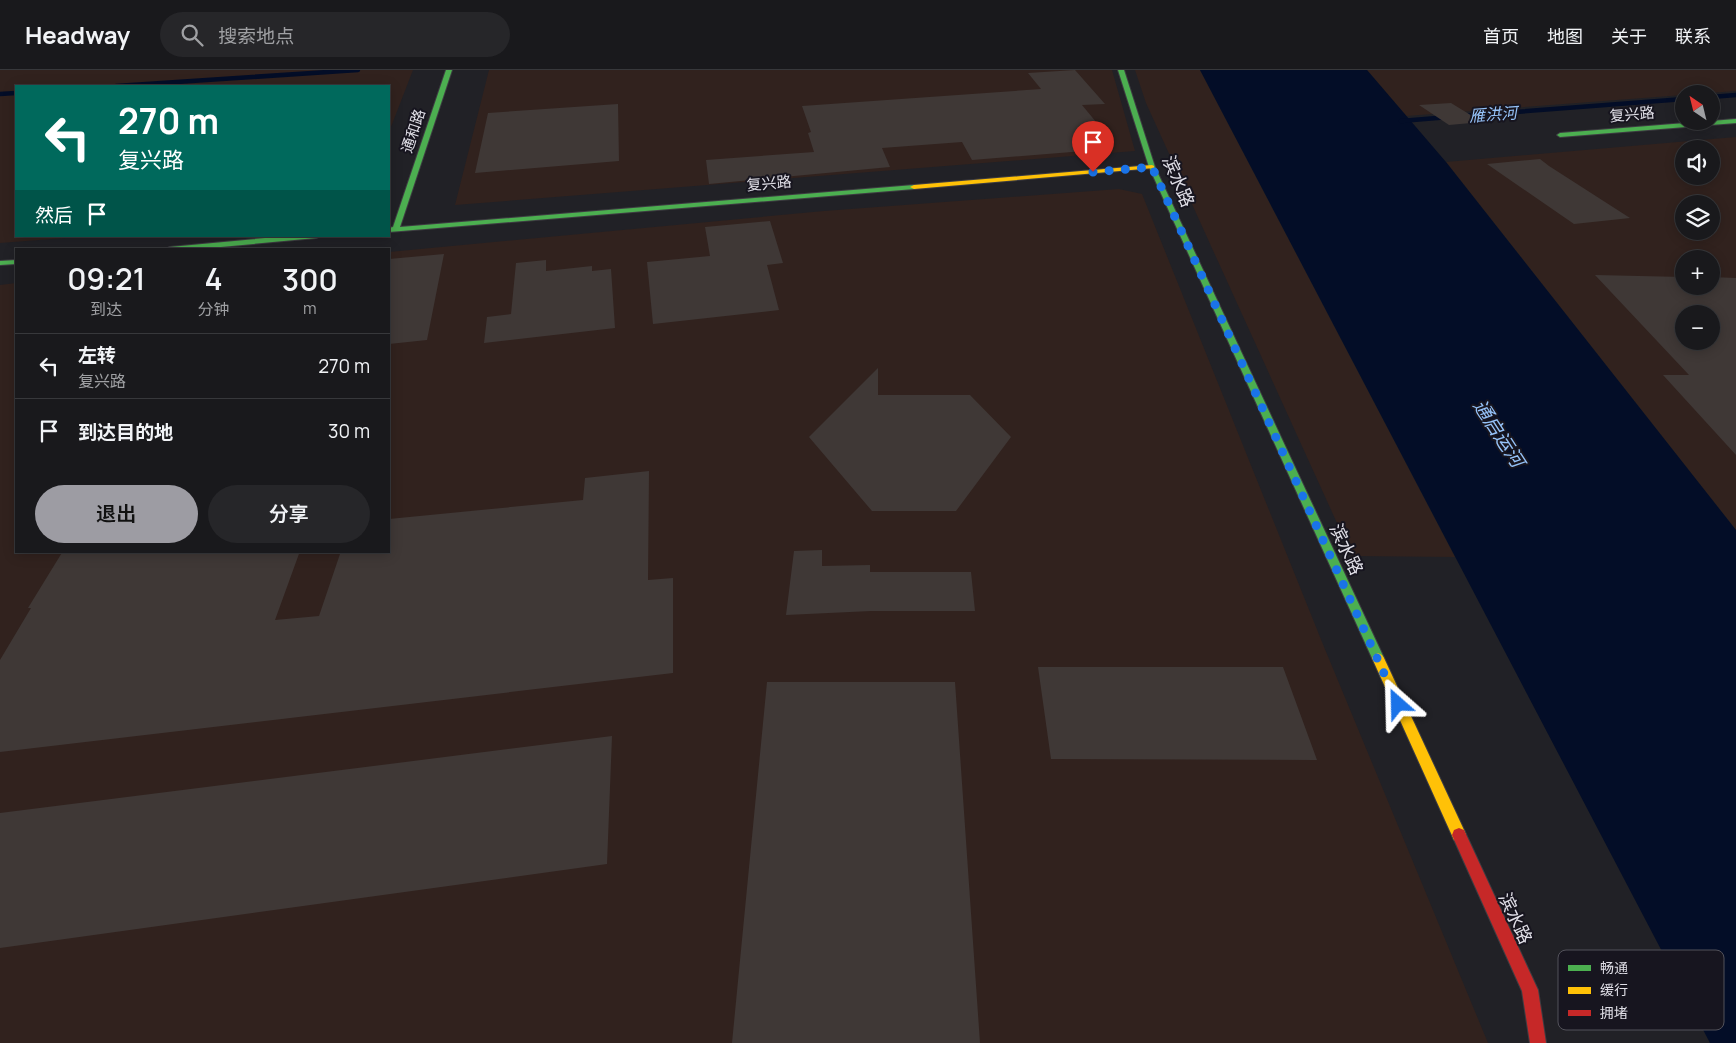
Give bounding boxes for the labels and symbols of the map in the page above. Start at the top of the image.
north arrow [1675,85,1720,130]
water label: 雁洪河 [1468,101,1521,127]
street label: 复兴路 [1609,102,1655,126]
street label: 通和路 [396,106,430,156]
pin [1072,121,1114,172]
street label: 滨水路 [1157,151,1201,211]
street label: 复兴路 [746,171,792,195]
water label: 通启运河 [1467,394,1533,475]
street label: 滨水路 [1325,519,1369,579]
position arrow [1371,677,1423,729]
street label: 滨水路 [1494,888,1538,948]
legend [1558,950,1724,1030]
text: 畅通 [1600,958,1628,977]
text: 缓行 [1600,980,1628,999]
text: 拥堵 [1600,1003,1628,1022]

